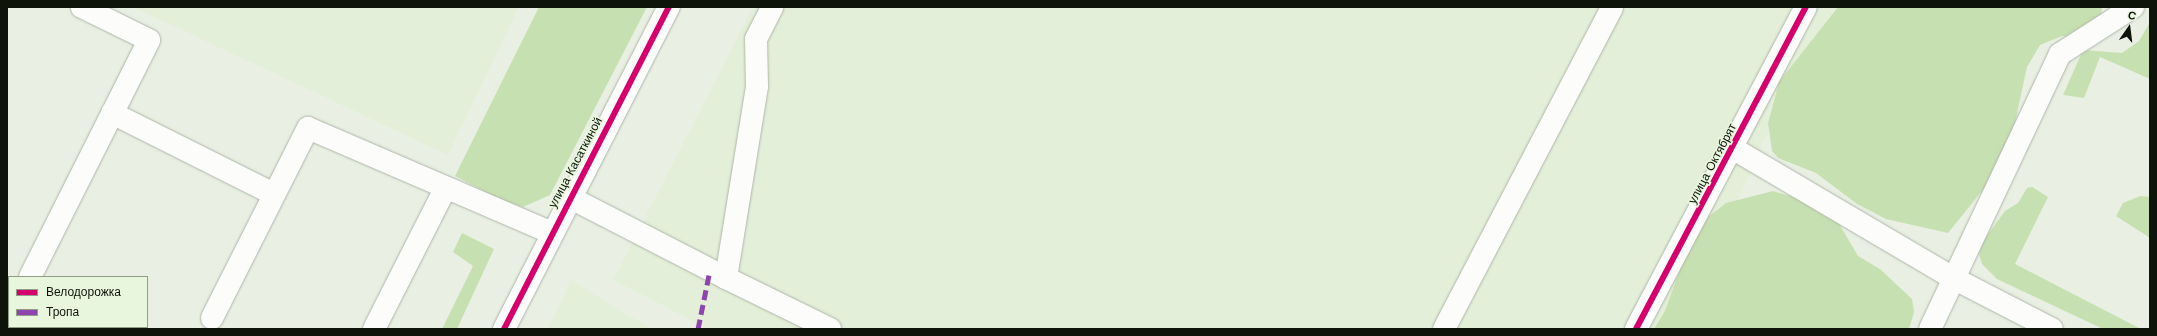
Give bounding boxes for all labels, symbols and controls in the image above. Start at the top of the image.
north arrow [2109,8,2149,48]
text: С [2127,9,2137,23]
street label: улица Касаткиной [546,115,606,211]
street label: улица Октябрят [1686,121,1740,207]
legend [8,276,148,328]
text: Велодорожка [46,285,121,299]
text: Тропа [46,305,79,319]

